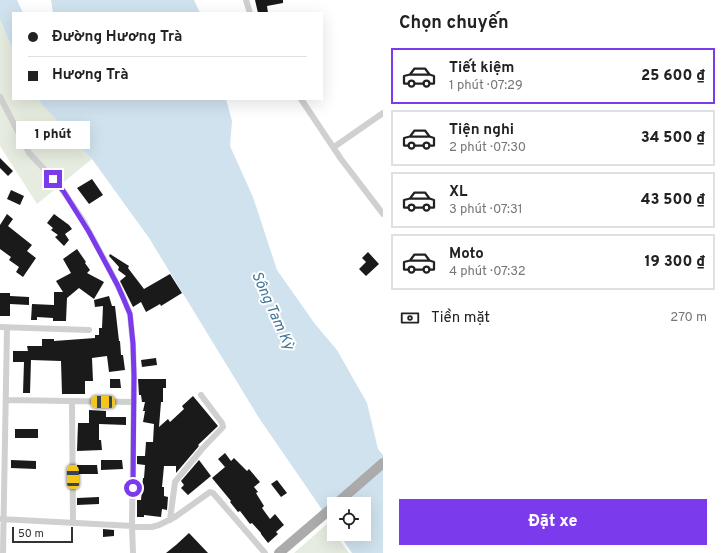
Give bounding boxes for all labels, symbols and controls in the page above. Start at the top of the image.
text: Chọn chuyến [399,12,509,35]
text: Đường Hương Trà [52,28,182,47]
icon: car [401,58,437,94]
text: Tiết kiệm [449,59,514,78]
text: Hương Trà [52,66,129,85]
text: 25 600 ₫ [641,67,705,86]
text: 1 phút · 07:29 [449,78,523,94]
icon: car [401,120,437,156]
callout: 1 phút [16,121,90,149]
text: Tiện nghi [449,121,514,140]
text: 1 phút [34,127,72,143]
text: 34 500 ₫ [641,129,705,148]
text: 2 phút · 07:30 [449,140,526,156]
route end [44,170,62,188]
icon: car [401,182,437,218]
text: XL [449,183,467,202]
text: 43 500 ₫ [641,191,705,210]
text: 3 phút · 07:31 [449,202,523,218]
icon: car [401,244,437,280]
text: Moto [449,245,484,264]
text: 19 300 ₫ [644,253,705,272]
text: 4 phút · 07:32 [449,264,526,280]
water label: Sông Tam Kỳ [246,269,298,354]
icon: cash [399,307,421,329]
text: Tiền mặt [431,309,490,328]
text: 270 m [670,310,707,326]
car [91,396,115,408]
car [67,465,79,489]
route start [124,479,142,497]
map controls [327,497,371,541]
button: locate [327,497,371,541]
button: Đặt xe [399,499,707,545]
scale bar [12,525,73,544]
text: 50 m [18,527,44,541]

